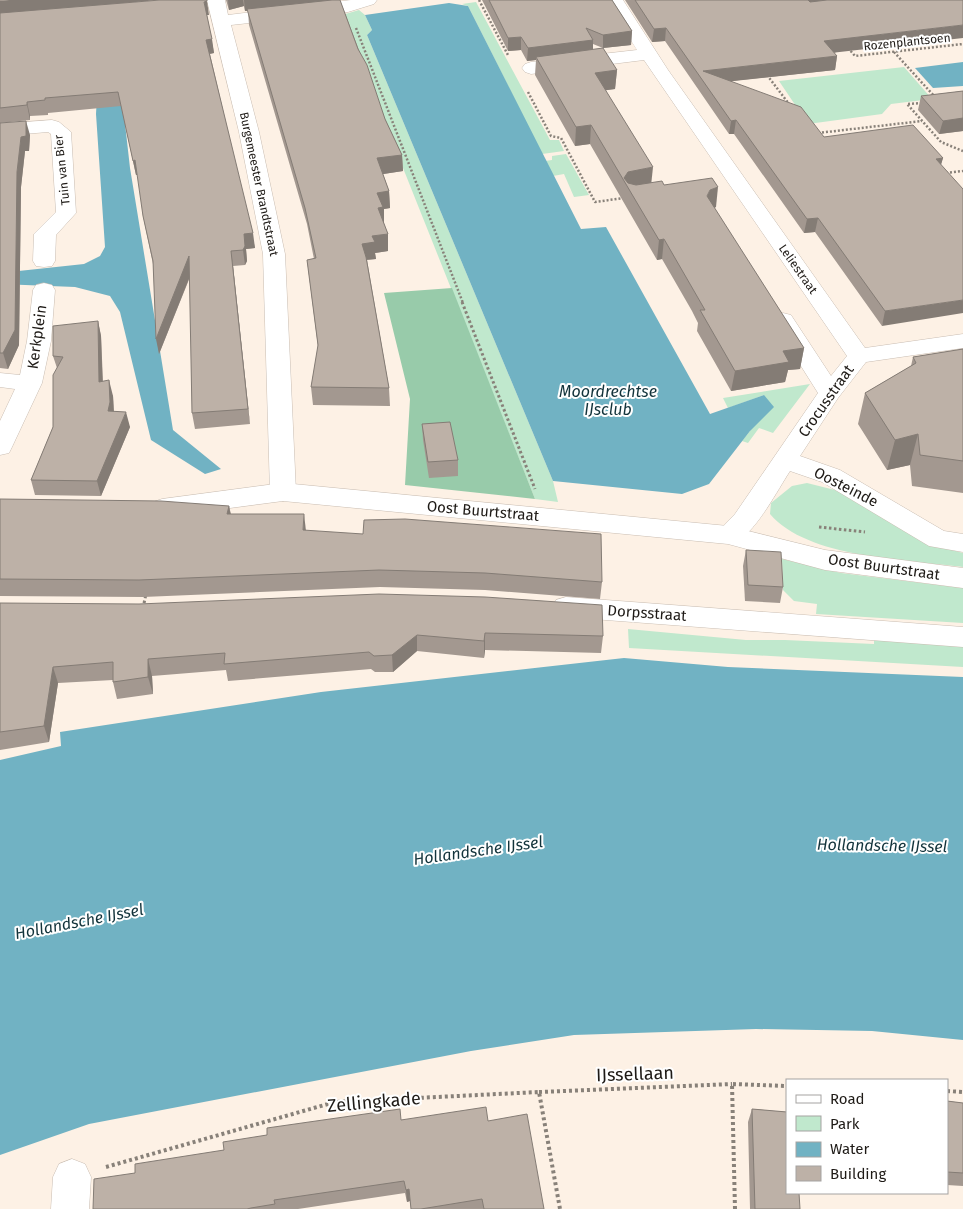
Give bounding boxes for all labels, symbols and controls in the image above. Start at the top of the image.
street label: Rozenplantsoen [863,30,951,54]
street label: Burgemeester Brandtstraat [237,111,281,258]
street label: Tuin van Bier [51,134,73,206]
street label: Leliestraat [776,242,820,297]
street label: Kerkplein [24,304,50,370]
street label: Crocusstraat [794,361,858,441]
water label: Moordrechtse IJsclub [559,382,657,419]
street label: Oosteinde [811,463,881,511]
street label: Oost Buurtstraat [426,497,540,525]
street label: Oost Buurtstraat [827,550,942,584]
street label: Dorpsstraat [607,601,688,625]
water label: Hollandsche IJssel [412,832,544,869]
water label: Hollandsche IJssel [817,835,947,856]
water label: Hollandsche IJssel [13,900,145,943]
street label: IJssellaan [596,1062,674,1086]
legend [786,1079,948,1194]
street label: Zellingkade [326,1087,422,1117]
text: Road [830,1090,865,1108]
text: Park [830,1115,860,1133]
text: Water [830,1140,869,1158]
text: Building [830,1165,886,1183]

